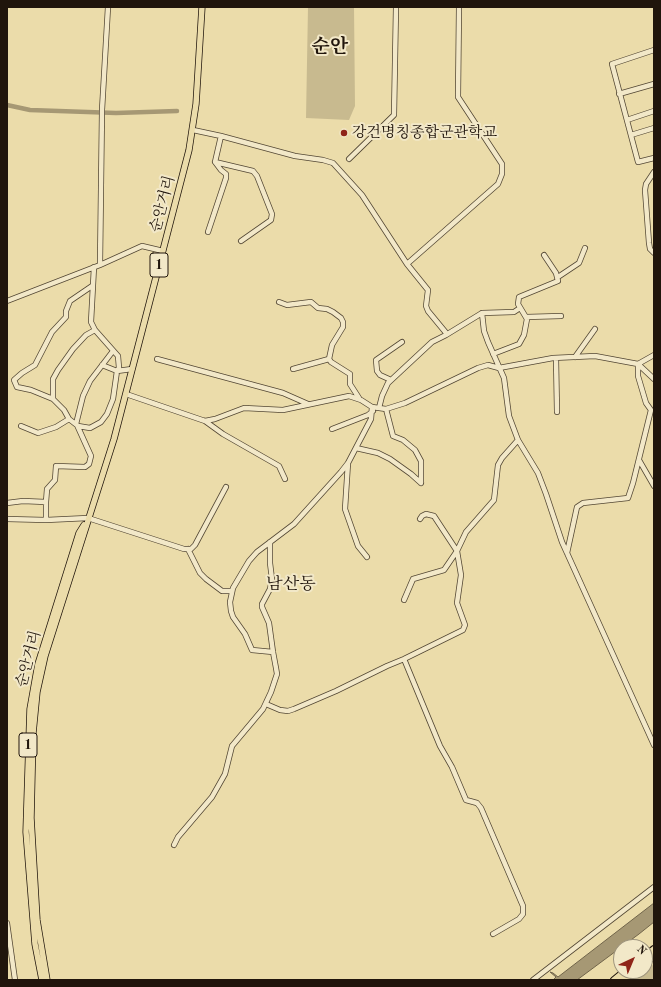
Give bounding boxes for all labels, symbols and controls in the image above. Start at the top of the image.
district label: 순안 [312,36,348,58]
place label: 강건명칭종합군관학교 [352,124,497,142]
marker: 강건명칭종합군관학교 [339,128,349,138]
street label: 순안거리 [147,174,179,234]
road number: 1 [150,253,168,277]
district label: 남산동 [266,575,316,595]
street label: 순안거리 [13,629,45,689]
road number: 1 [19,733,37,757]
north arrow [613,939,653,979]
text: N [634,944,648,958]

